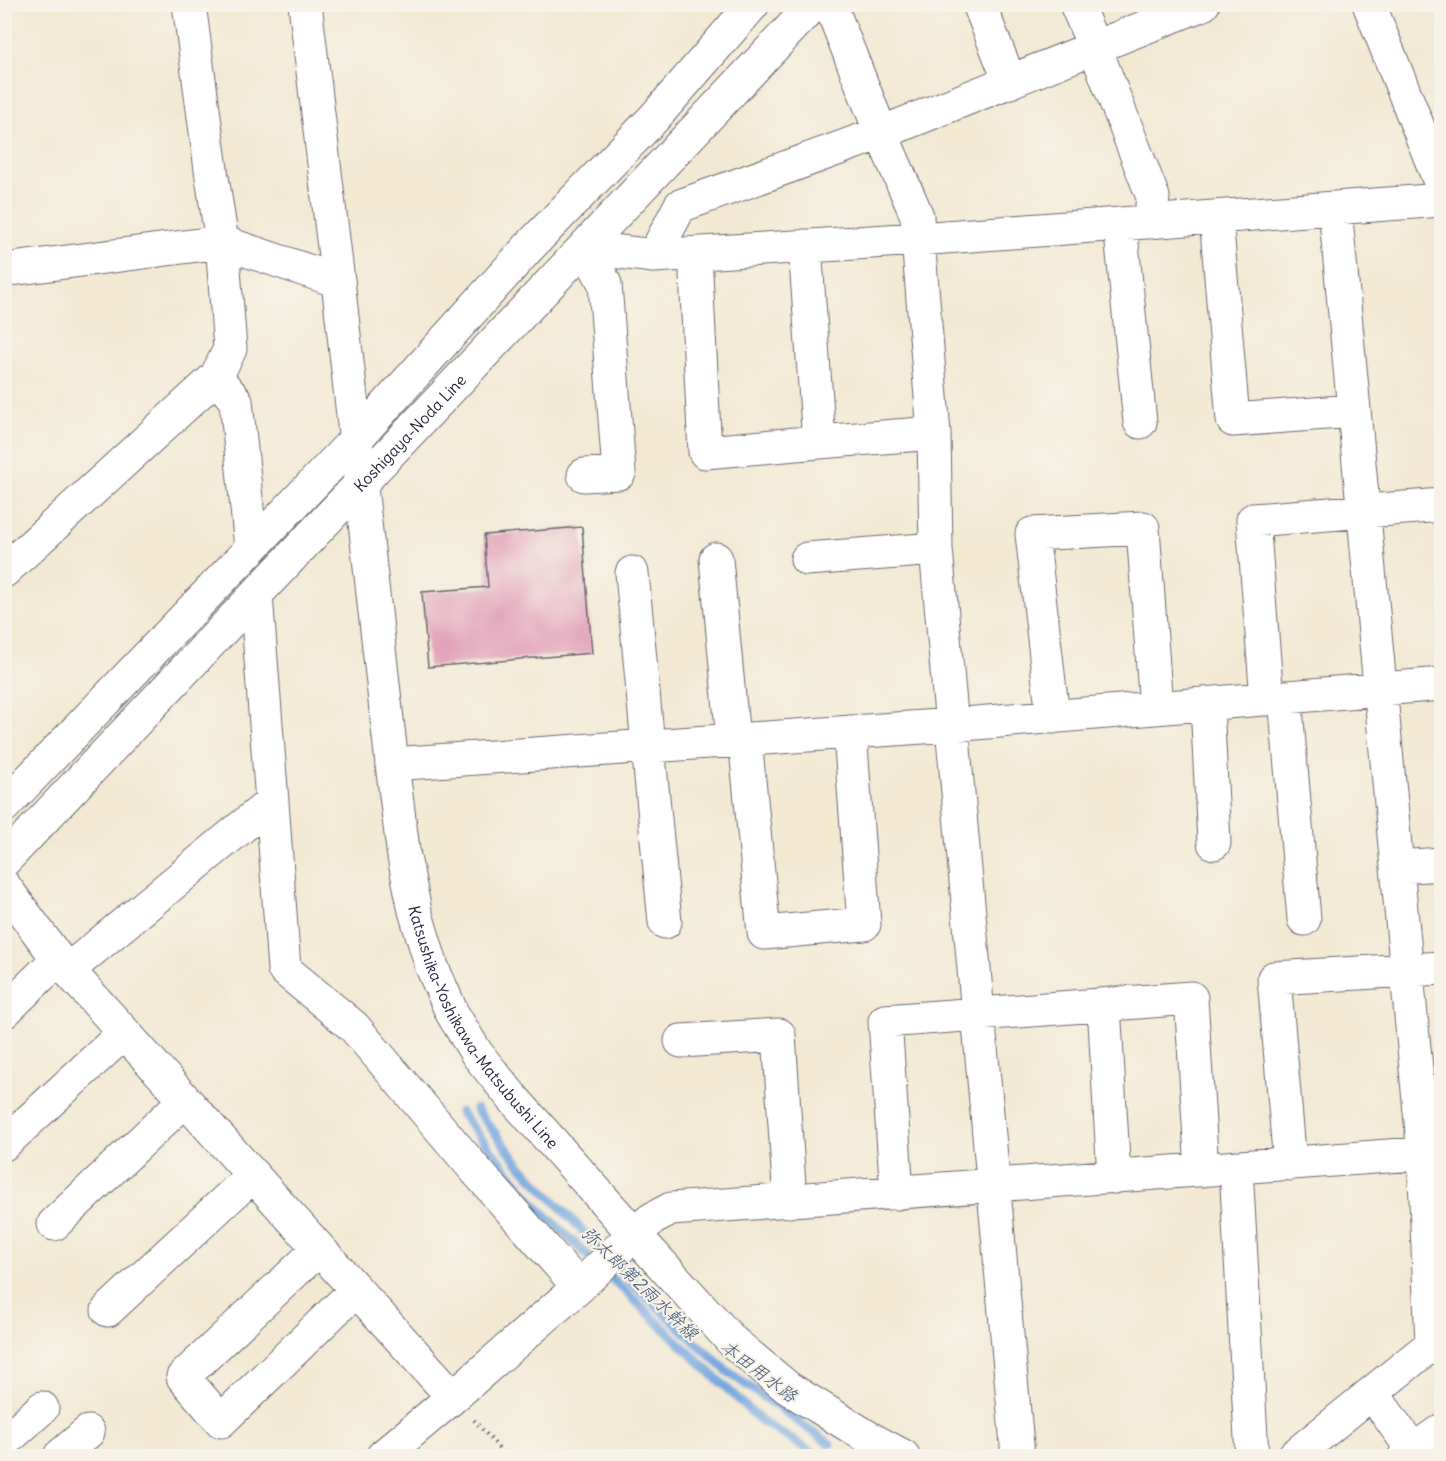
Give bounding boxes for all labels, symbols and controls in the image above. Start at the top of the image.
street label: Koshigaya-Noda Line [350,370,470,496]
street label: Katsushika-Yoshikawa-Matsubushi Line [404,904,563,1153]
water label: 弥太郎第2雨水幹線 [577,1221,704,1345]
water label: 本田用水路 [716,1335,803,1408]

